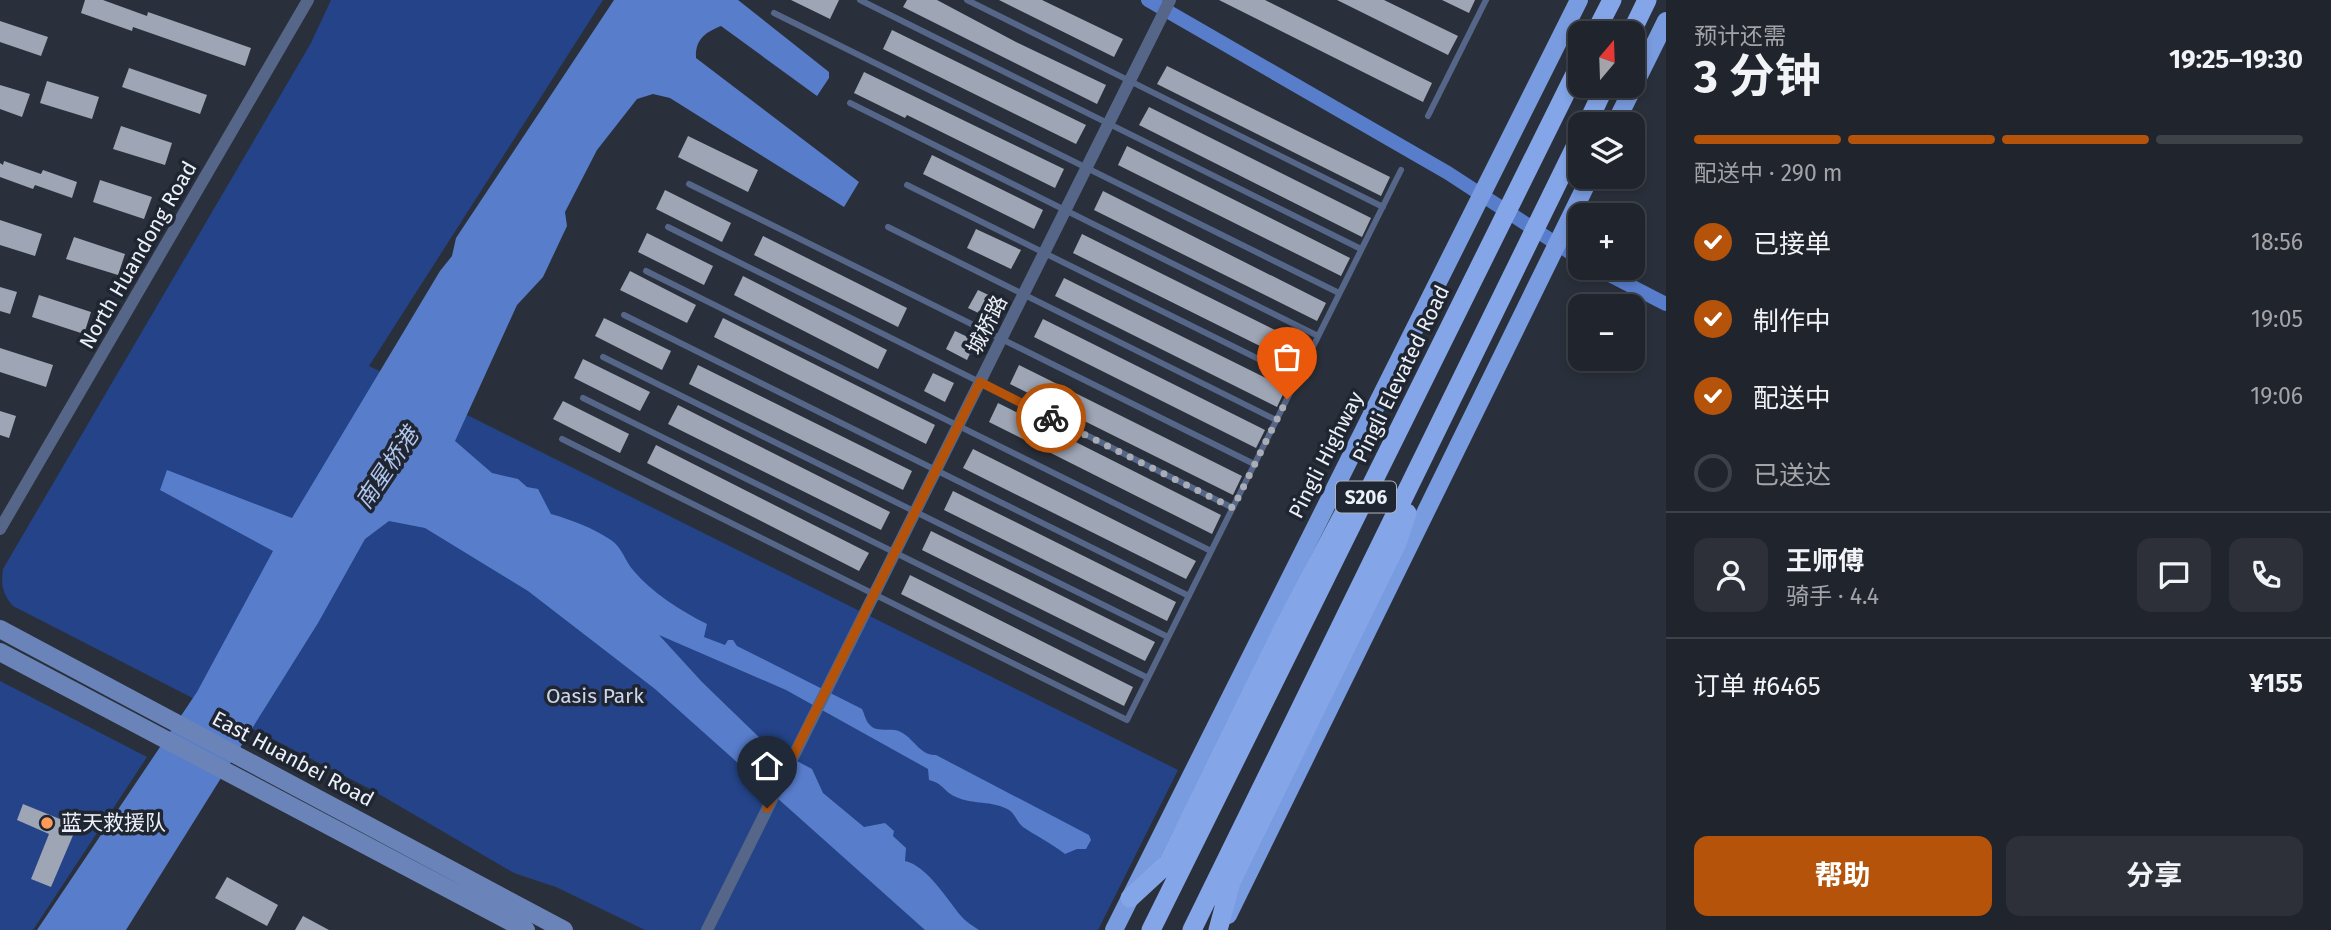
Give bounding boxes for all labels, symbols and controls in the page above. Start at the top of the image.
north arrow [1568,21,1645,98]
map controls [1568,21,1645,371]
text: 预计还需 [1694,22,1786,50]
text: 19:25–19:30 [2169,44,2303,75]
text: 3 分钟 [1694,49,1821,104]
button: layers [1568,112,1645,189]
street label: North Huandong Road [74,157,202,353]
text: 配送中 · 290 m [1694,159,1843,187]
button: + [1568,203,1645,280]
icon: check [1694,223,1732,261]
text: 18:56 [2251,228,2303,256]
text: 已接单 [1753,229,1831,260]
street label: Pingli Elevated Road [1347,281,1455,467]
street label: 城桥路 [961,291,1013,359]
button: − [1568,294,1645,371]
icon: check [1694,300,1732,338]
text: 19:05 [2251,305,2303,333]
text: 制作中 [1753,306,1831,337]
pin [1257,327,1317,399]
icon: bag [1268,338,1306,376]
icon: check [1694,377,1732,415]
text: 19:06 [2250,382,2303,410]
courier [1016,383,1086,453]
text: 配送中 [1753,383,1831,414]
street label: Pingli Highway [1283,387,1369,523]
icon: bike [1032,399,1070,437]
water label: 南星桥港 [350,420,426,514]
text: 已送达 [1753,460,1831,491]
road number: S206 [1336,482,1396,512]
button: person [1694,538,1768,612]
button: chat [2137,538,2211,612]
button: phone [2229,538,2303,612]
text: 王师傅 [1786,546,1864,577]
text: 骑手 · 4.4 [1786,582,1879,610]
text: ¥155 [2249,668,2303,699]
text: 订单 #6465 [1694,671,1821,702]
park label: Oasis Park [546,683,644,709]
street label: East Huanbei Road [208,705,378,813]
pin [737,736,797,808]
icon: home [748,747,786,785]
place label: 蓝天救援队 [61,810,166,836]
marker: 蓝天救援队 [39,815,55,831]
button: 帮助 [1694,836,1992,916]
button: 分享 [2006,836,2303,916]

